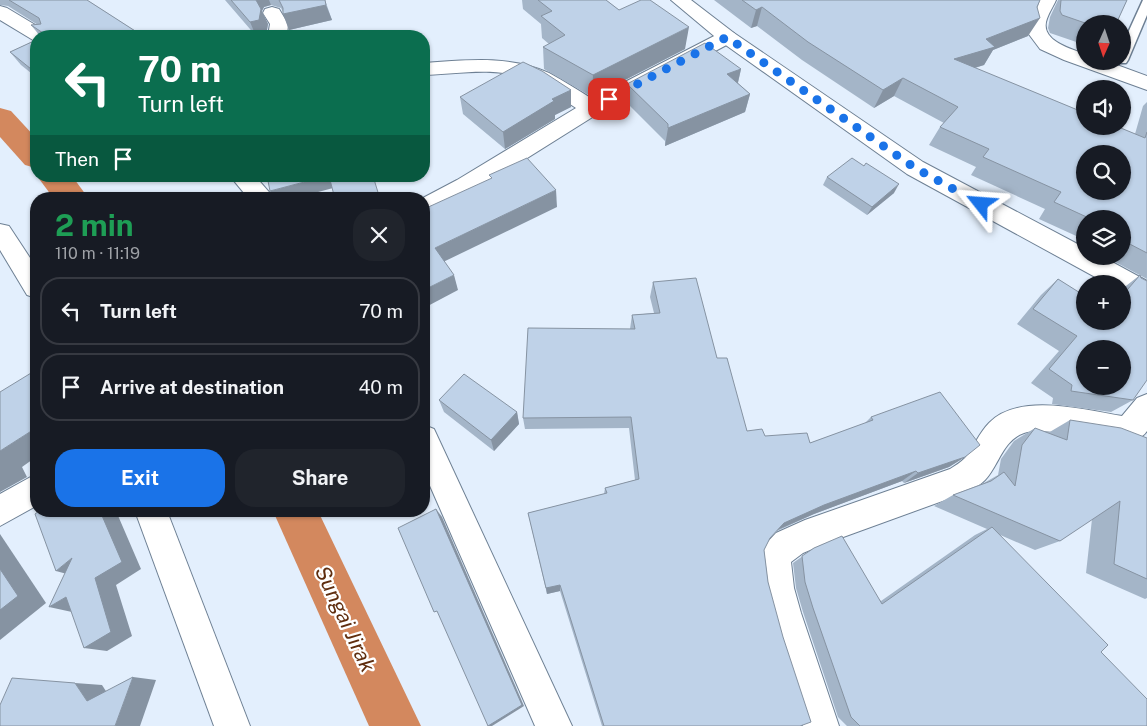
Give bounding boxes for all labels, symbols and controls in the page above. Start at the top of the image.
north arrow [1076,15,1131,70]
map controls [1076,15,1131,395]
text: 70 m [138,49,221,90]
icon: left [55,50,120,115]
pin [588,78,630,120]
button: sound [1076,80,1131,135]
icon: arrive [595,85,623,113]
text: Turn left [138,91,224,117]
icon: arrive [109,145,137,173]
button: search [1076,145,1131,200]
text: Then [55,148,99,170]
position arrow [954,177,1006,229]
text: 2 min [55,207,134,243]
button: close [353,209,405,261]
button: layers [1076,210,1131,265]
text: 110 m · 11:19 [55,244,140,263]
button: + [1076,275,1131,330]
icon: left [57,297,85,325]
text: Turn left [100,300,177,322]
text: 70 m [359,300,403,322]
button: − [1076,340,1131,395]
icon: arrive [57,373,85,401]
text: Arrive at destination [100,376,284,398]
text: 40 m [358,376,403,398]
button: Exit [55,449,225,507]
button: Share [235,449,405,507]
water label: Sungai Jirak [310,562,381,676]

